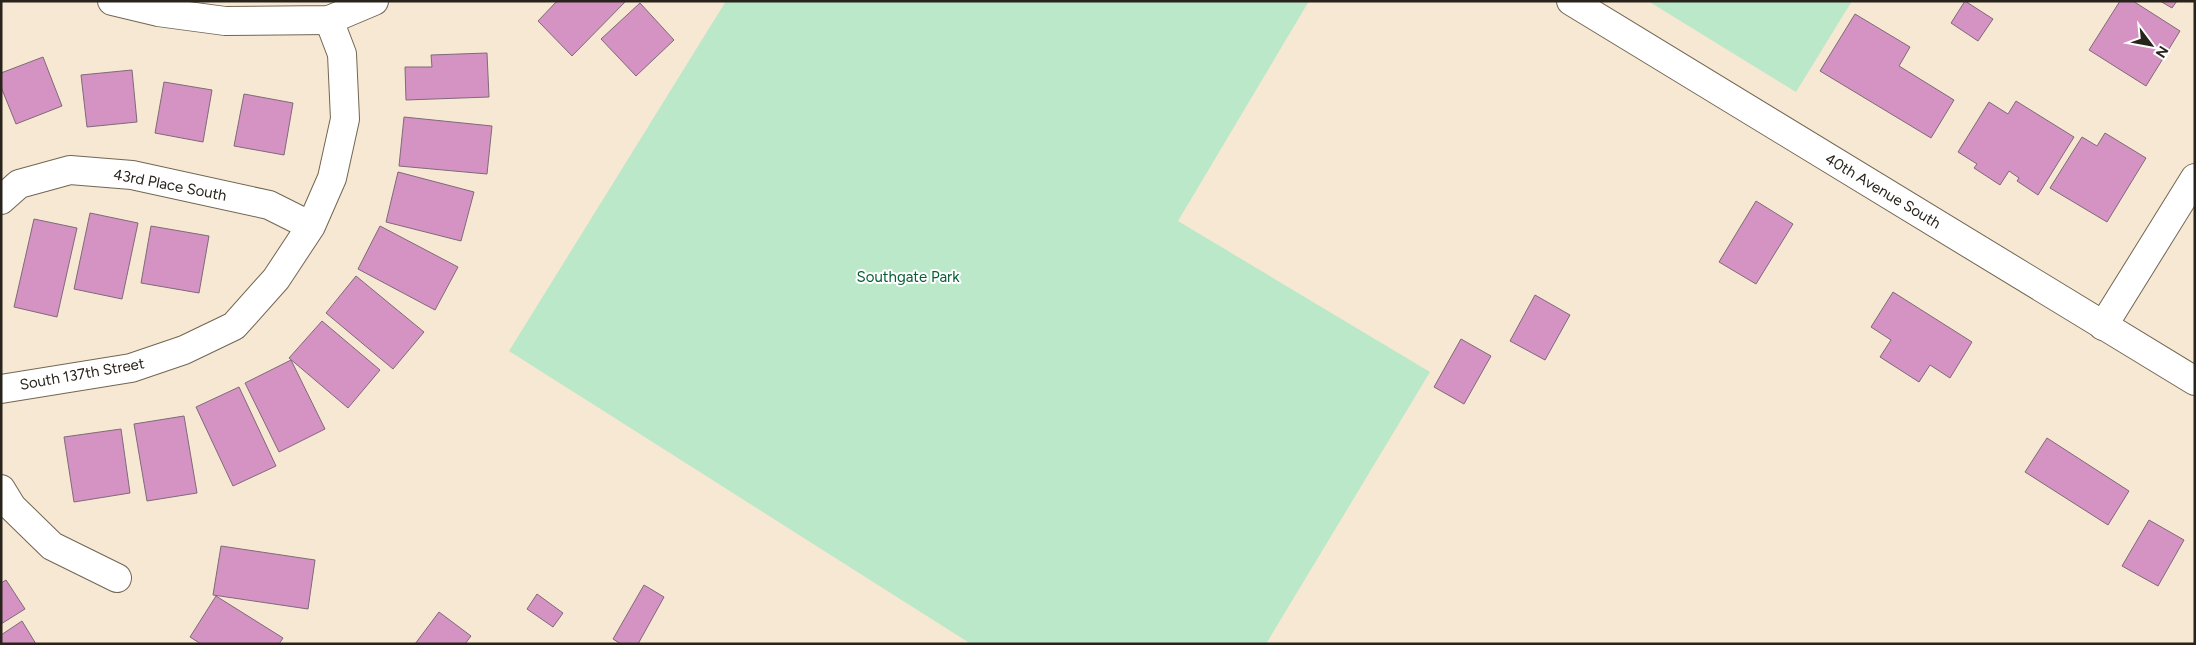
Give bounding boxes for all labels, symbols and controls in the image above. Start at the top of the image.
north arrow [2126,20,2176,70]
text: N [2152,43,2172,61]
street label: 40th Avenue South [1822,149,1944,233]
street label: 43rd Place South [112,165,228,205]
park label: Southgate Park [857,268,960,286]
street label: South 137th Street [18,354,146,394]

